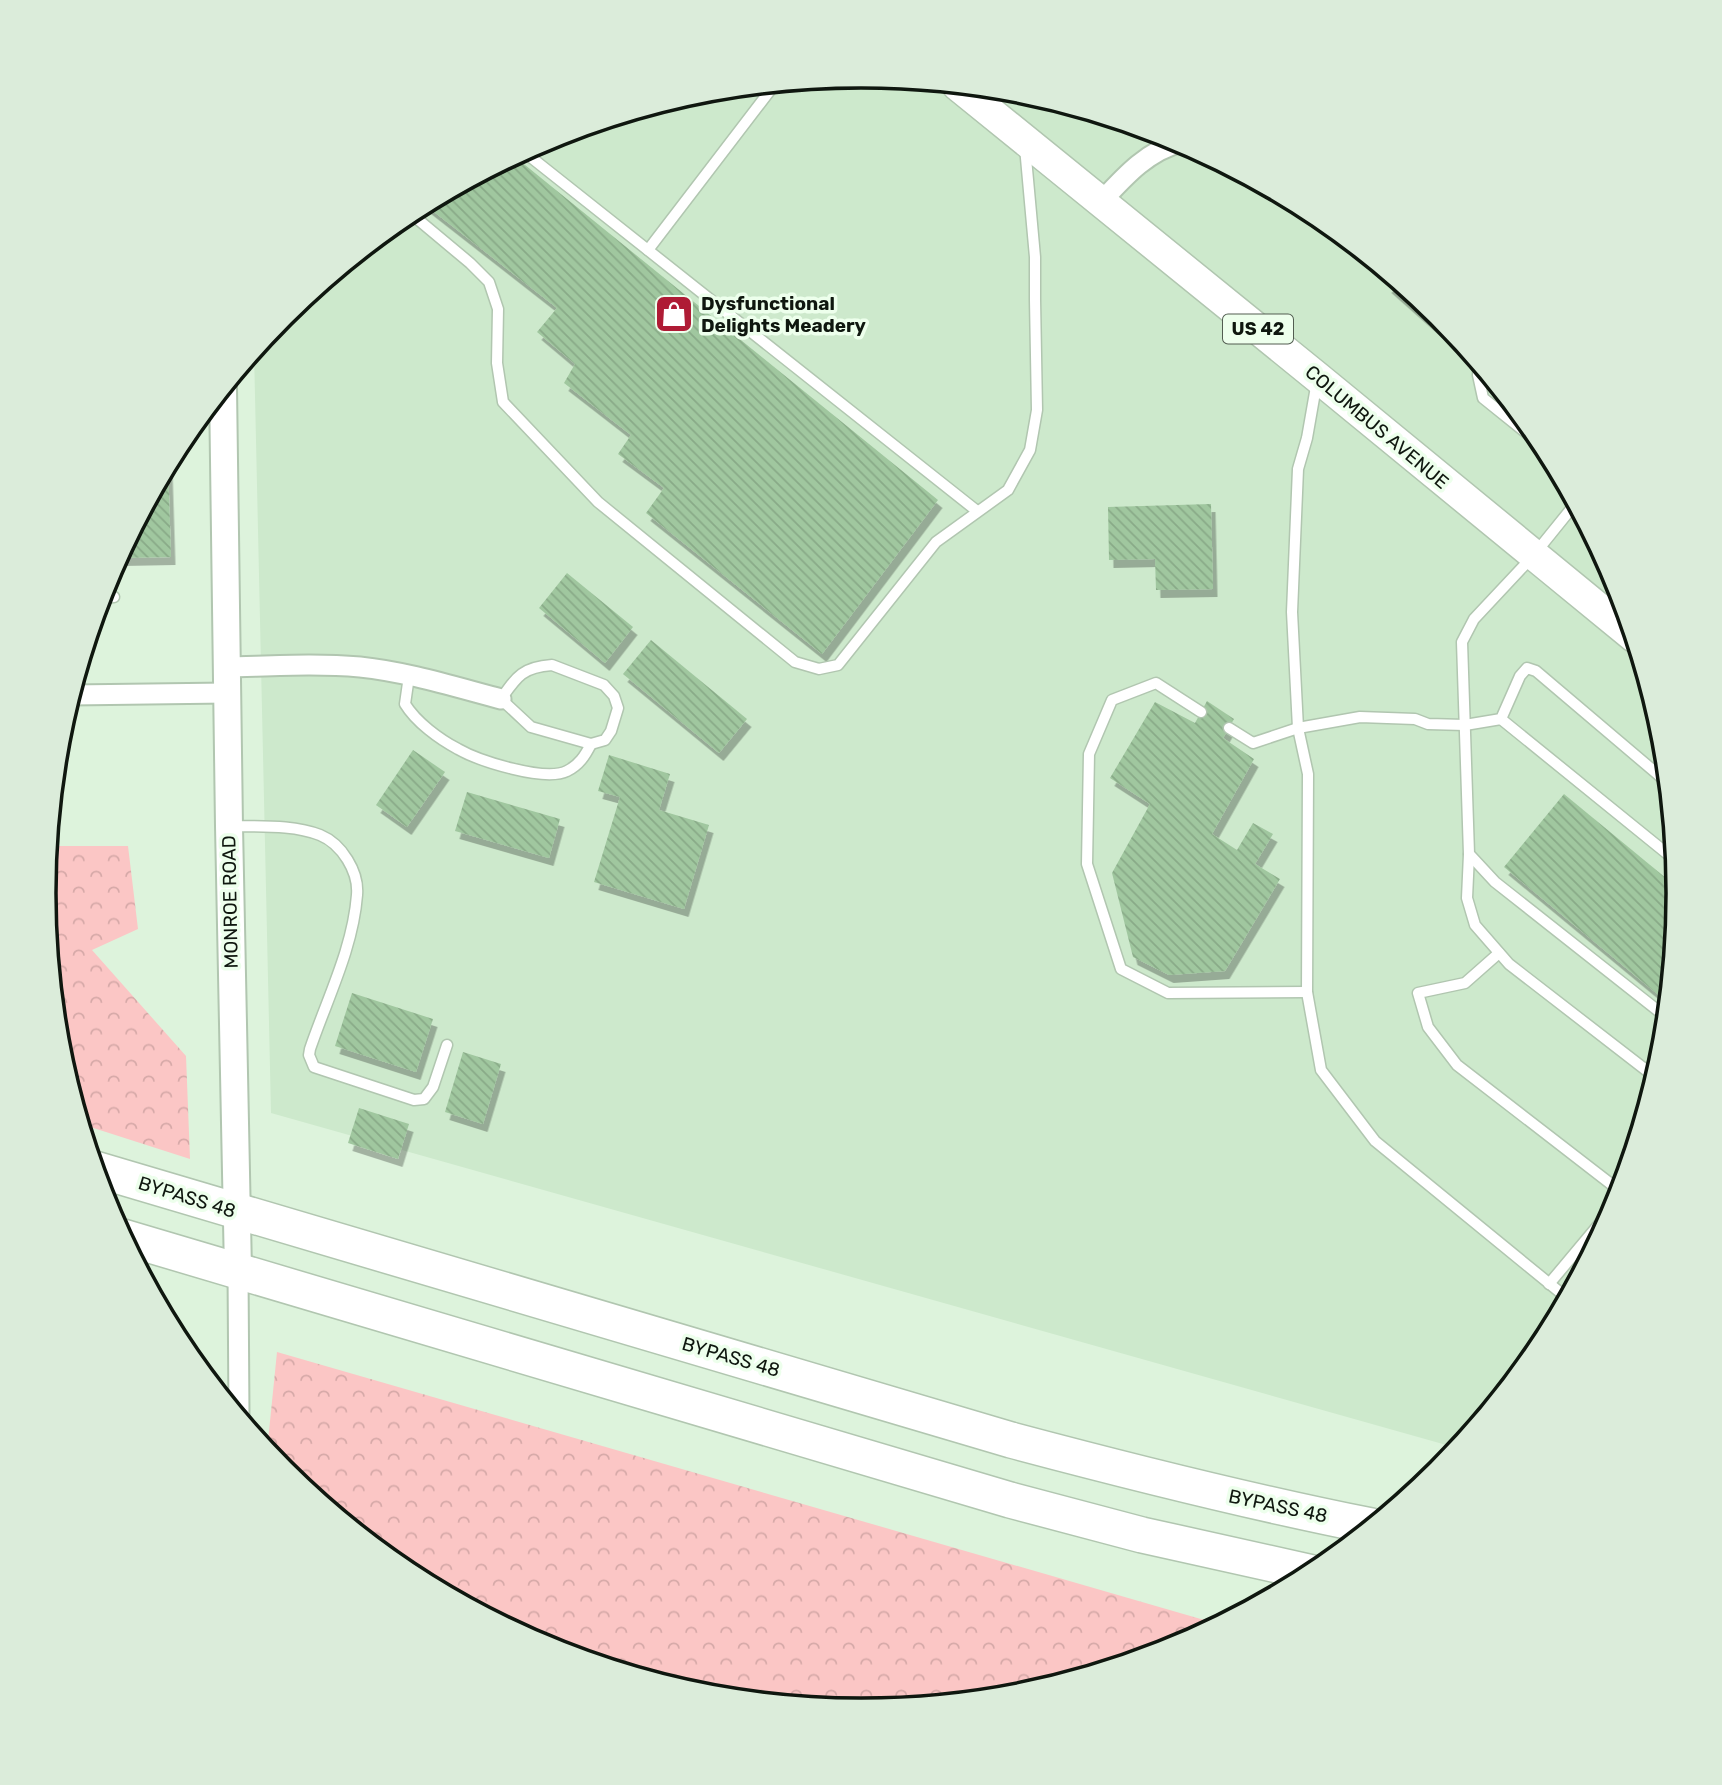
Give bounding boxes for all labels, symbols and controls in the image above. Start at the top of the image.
place label: Dysfunctional Delights Meadery [701,292,867,337]
shop icon: Dysfunctional Delights Meadery [653,293,695,335]
road number: US 42 [1223,314,1293,344]
street label: COLUMBUS AVENUE [1301,360,1453,494]
street label: MONROE ROAD [217,835,243,969]
street label: BYPASS 48 [135,1171,239,1223]
street label: BYPASS 48 [679,1332,783,1382]
street label: BYPASS 48 [1226,1484,1330,1528]

